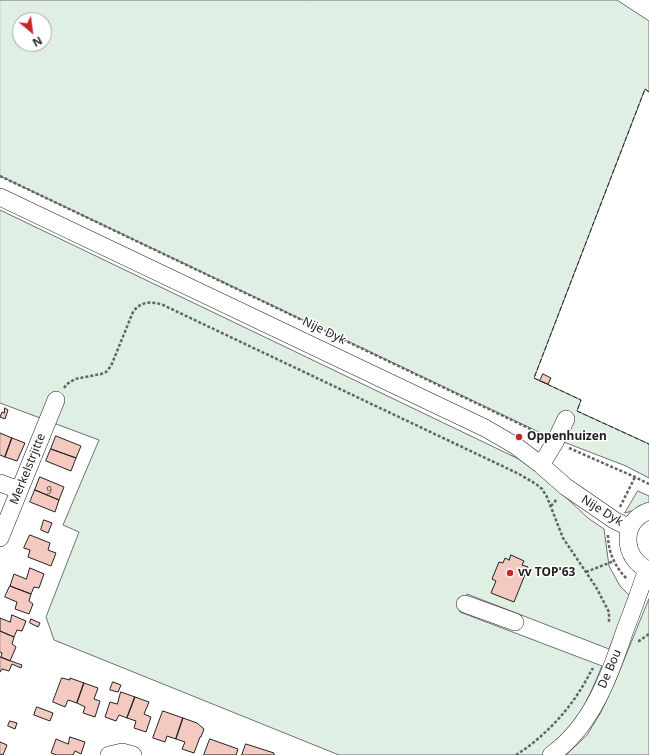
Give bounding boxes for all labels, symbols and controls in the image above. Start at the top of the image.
north arrow [12,12,52,52]
text: N [30,33,45,51]
street label: Nije Dyk [300,314,348,348]
place label: Oppenhuizen [527,430,607,444]
street label: Merkelstrjitte [7,431,49,507]
marker: Oppenhuizen [514,432,524,442]
house number: 9 [46,485,52,497]
street label: Nije Dyk [578,493,626,529]
place label: vv TOP'63 [518,566,575,580]
marker: vv TOP'63 [505,568,515,578]
street label: De Bou [595,647,625,691]

